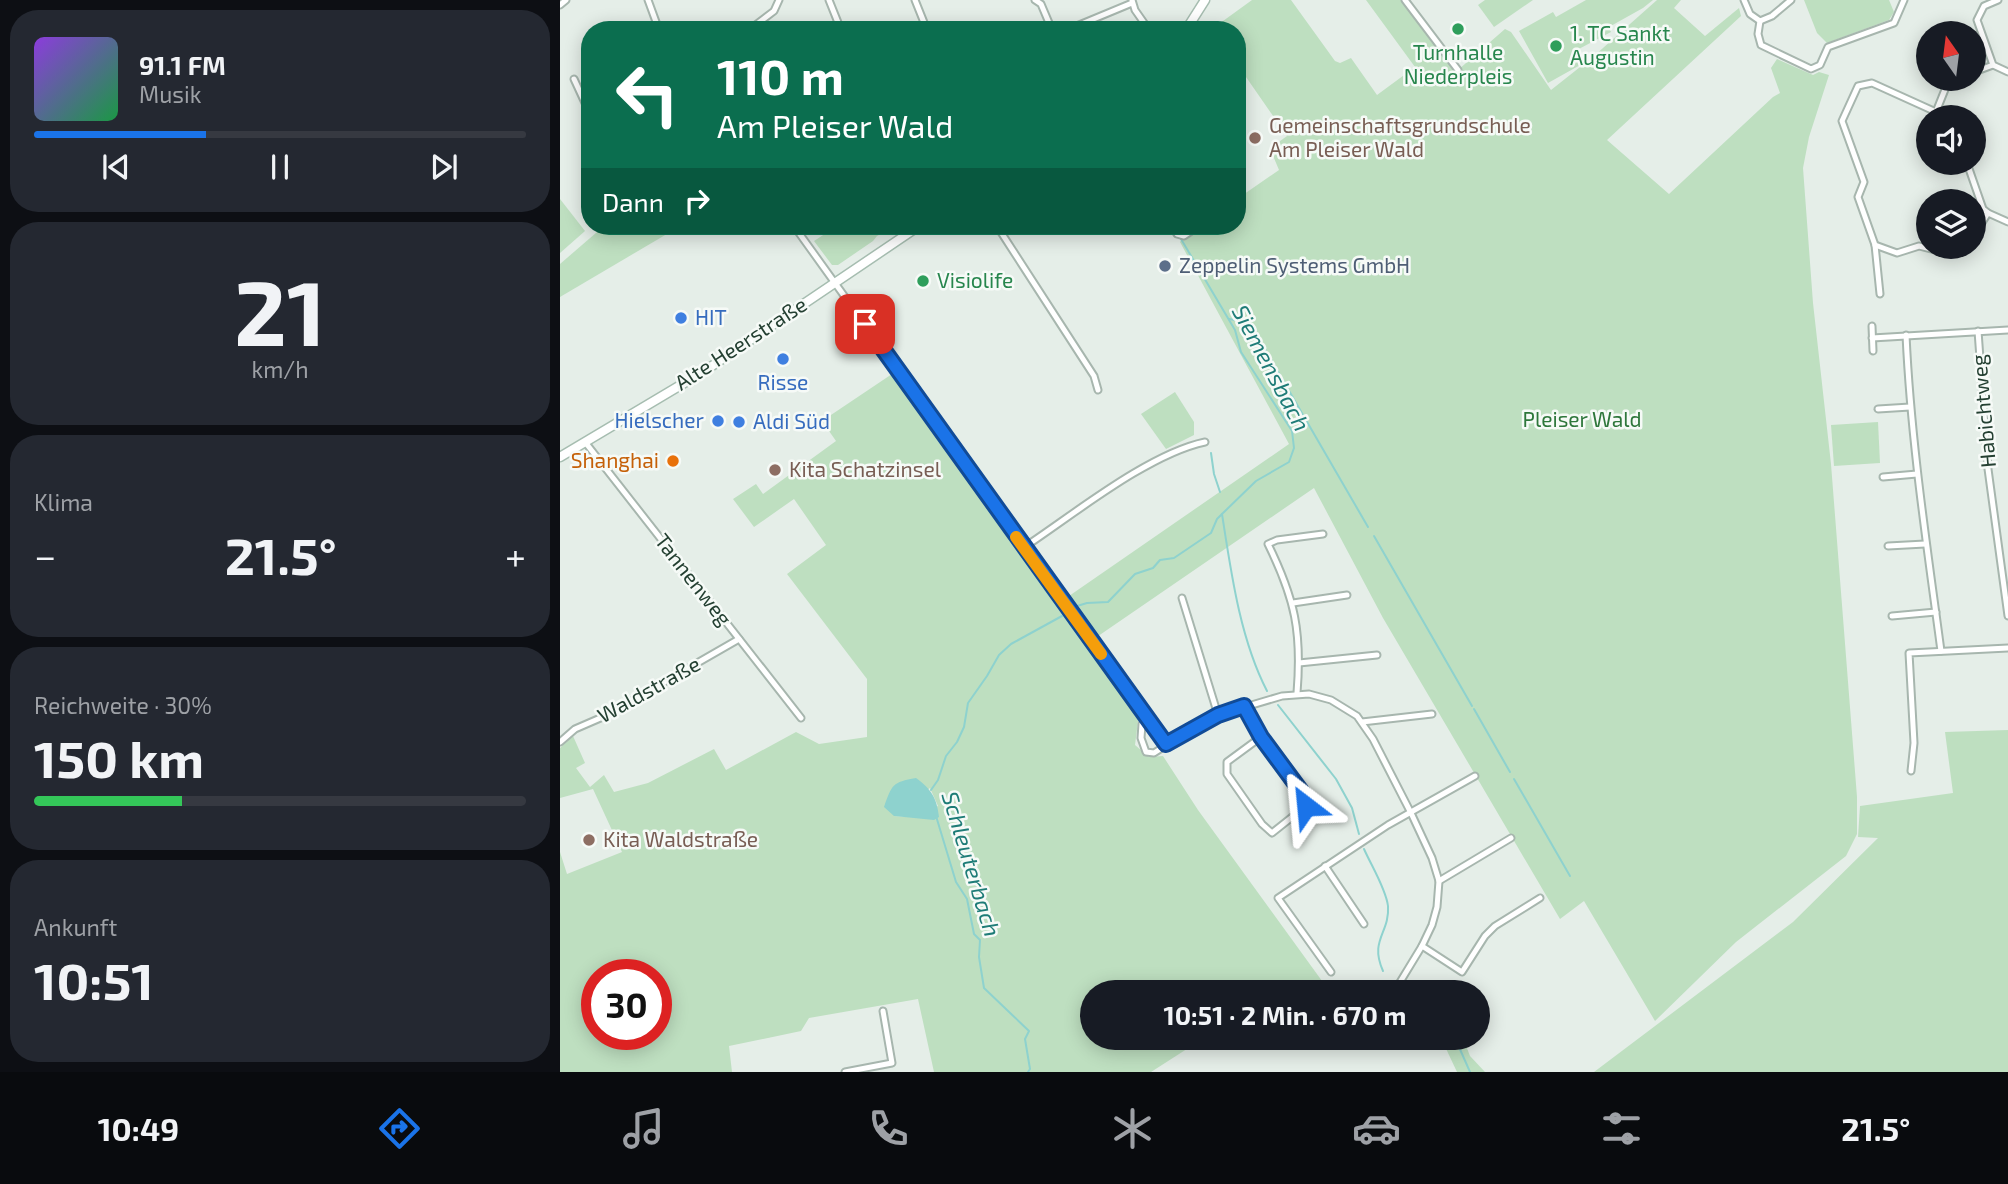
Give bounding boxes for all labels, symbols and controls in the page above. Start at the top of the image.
place label: 1. TC Sankt Augustin [1570,20,1670,69]
marker: Turnhalle Niederpleis [1450,21,1466,37]
north arrow [1916,21,1986,91]
map controls [1916,21,1986,259]
marker: 1. TC Sankt Augustin [1548,38,1564,54]
place label: Turnhalle Niederpleis [1404,39,1512,88]
text: 110 m [717,46,844,105]
text: 91.1 FM [139,49,226,80]
icon: left [602,49,693,140]
text: Musik [139,80,201,108]
button: sound [1916,105,1986,175]
text: Am Pleiser Wald [717,106,953,144]
place label: Gemeinschaftsgrundschule Am Pleiser Wald [1269,112,1531,161]
marker: Gemeinschaftsgrundschule Am Pleiser Wald [1247,130,1263,146]
icon: previous [97,148,135,186]
icon: pause [261,148,299,186]
icon: next [425,148,463,186]
icon: right [678,182,716,220]
text: Dann [602,186,664,217]
button: layers [1916,189,1986,259]
place label: Zeppelin Systems GmbH [1179,252,1410,277]
text: 21 [234,255,326,364]
marker: Zeppelin Systems GmbH [1157,258,1173,274]
place label: Visiolife [937,267,1013,292]
marker: Visiolife [915,273,931,289]
street label: Alte Heerstraße [670,291,811,395]
pin [835,294,895,354]
water label: Siemensbach [1227,300,1317,435]
place label: HIT [695,304,727,329]
icon: arrive [846,305,884,343]
marker: HIT [673,310,689,326]
marker: Risse [775,351,791,367]
street label: Habichtweg [1965,353,2000,469]
text: km/h [251,355,309,383]
place label: Risse [758,369,808,394]
park label: Pleiser Wald [1523,406,1641,431]
place label: Hielscher [614,407,705,432]
place label: Aldi Süd [753,408,830,433]
marker: Hielscher [710,413,726,429]
marker: Aldi Süd [731,414,747,430]
place label: Shanghai [571,447,659,472]
marker: Shanghai [665,453,681,469]
place label: Kita Schatzinsel [789,456,942,481]
marker: Kita Schatzinsel [767,462,783,478]
text: Klima [34,488,93,516]
text: 21.5° [225,523,337,585]
street label: Tannenweg [651,528,738,630]
text: − [34,532,56,578]
text: + [505,532,526,578]
street label: Waldstraße [593,650,704,727]
text: Reichweite · 30% [34,691,212,719]
text: 150 km [34,726,204,788]
position arrow [1269,769,1343,843]
water label: Schleuterbach [937,788,1007,940]
place label: Kita Waldstraße [603,826,758,851]
marker: Kita Waldstraße [581,832,597,848]
text: Ankunft [34,913,117,941]
text: 10:51 [34,948,154,1010]
speed limit sign: 30 [581,959,672,1050]
text: 10:51 · 2 Min. · 670 m [1163,999,1407,1030]
icon: directions [375,1104,424,1153]
icon: music [619,1104,668,1153]
icon: phone [864,1104,913,1153]
icon: climate [1108,1104,1157,1153]
icon: car [1352,1104,1401,1153]
icon: filters [1597,1104,1646,1153]
text: 10:49 [98,1109,179,1147]
text: 21.5° [1841,1109,1910,1147]

